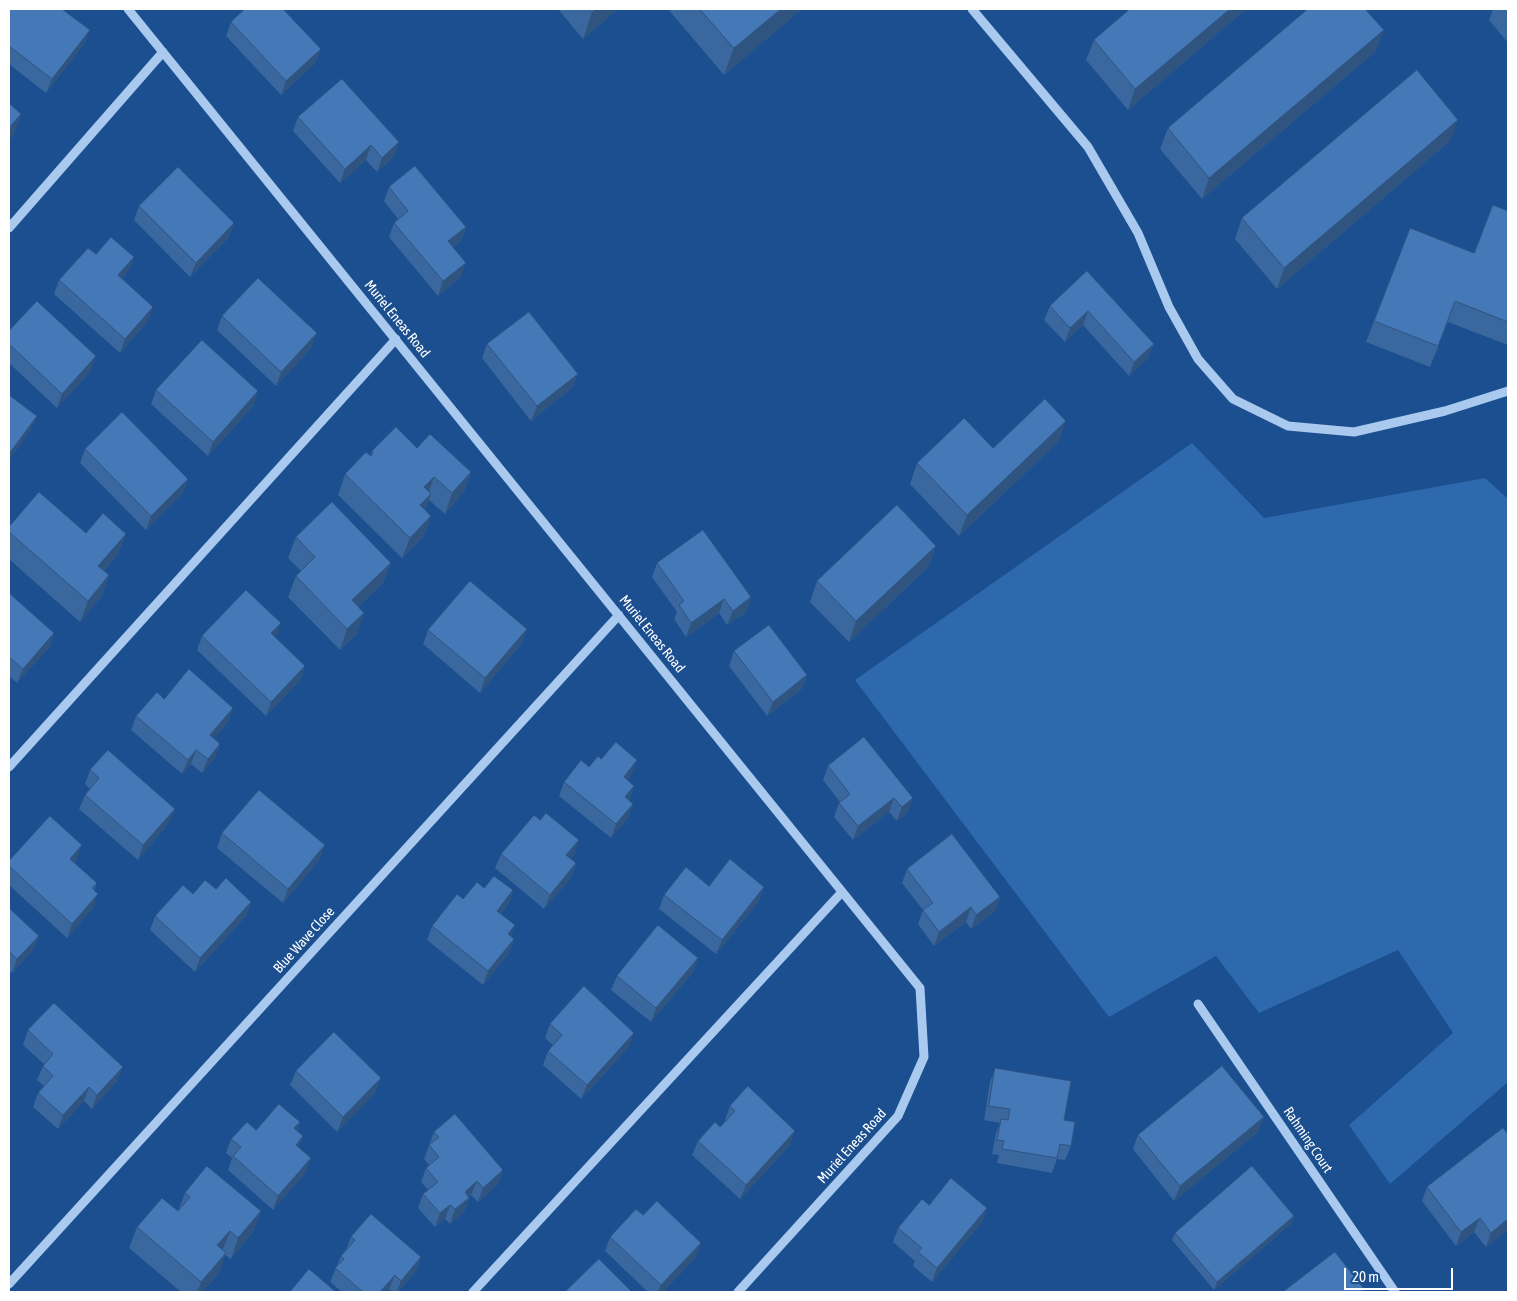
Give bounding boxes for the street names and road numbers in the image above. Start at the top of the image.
street label: Muriel Eneas Road [361,277,433,361]
street label: Muriel Eneas Road [616,592,688,676]
street label: Blue Wave Close [270,903,338,977]
street label: Rahming Court [1280,1104,1336,1176]
street label: Muriel Eneas Road [814,1105,890,1187]

